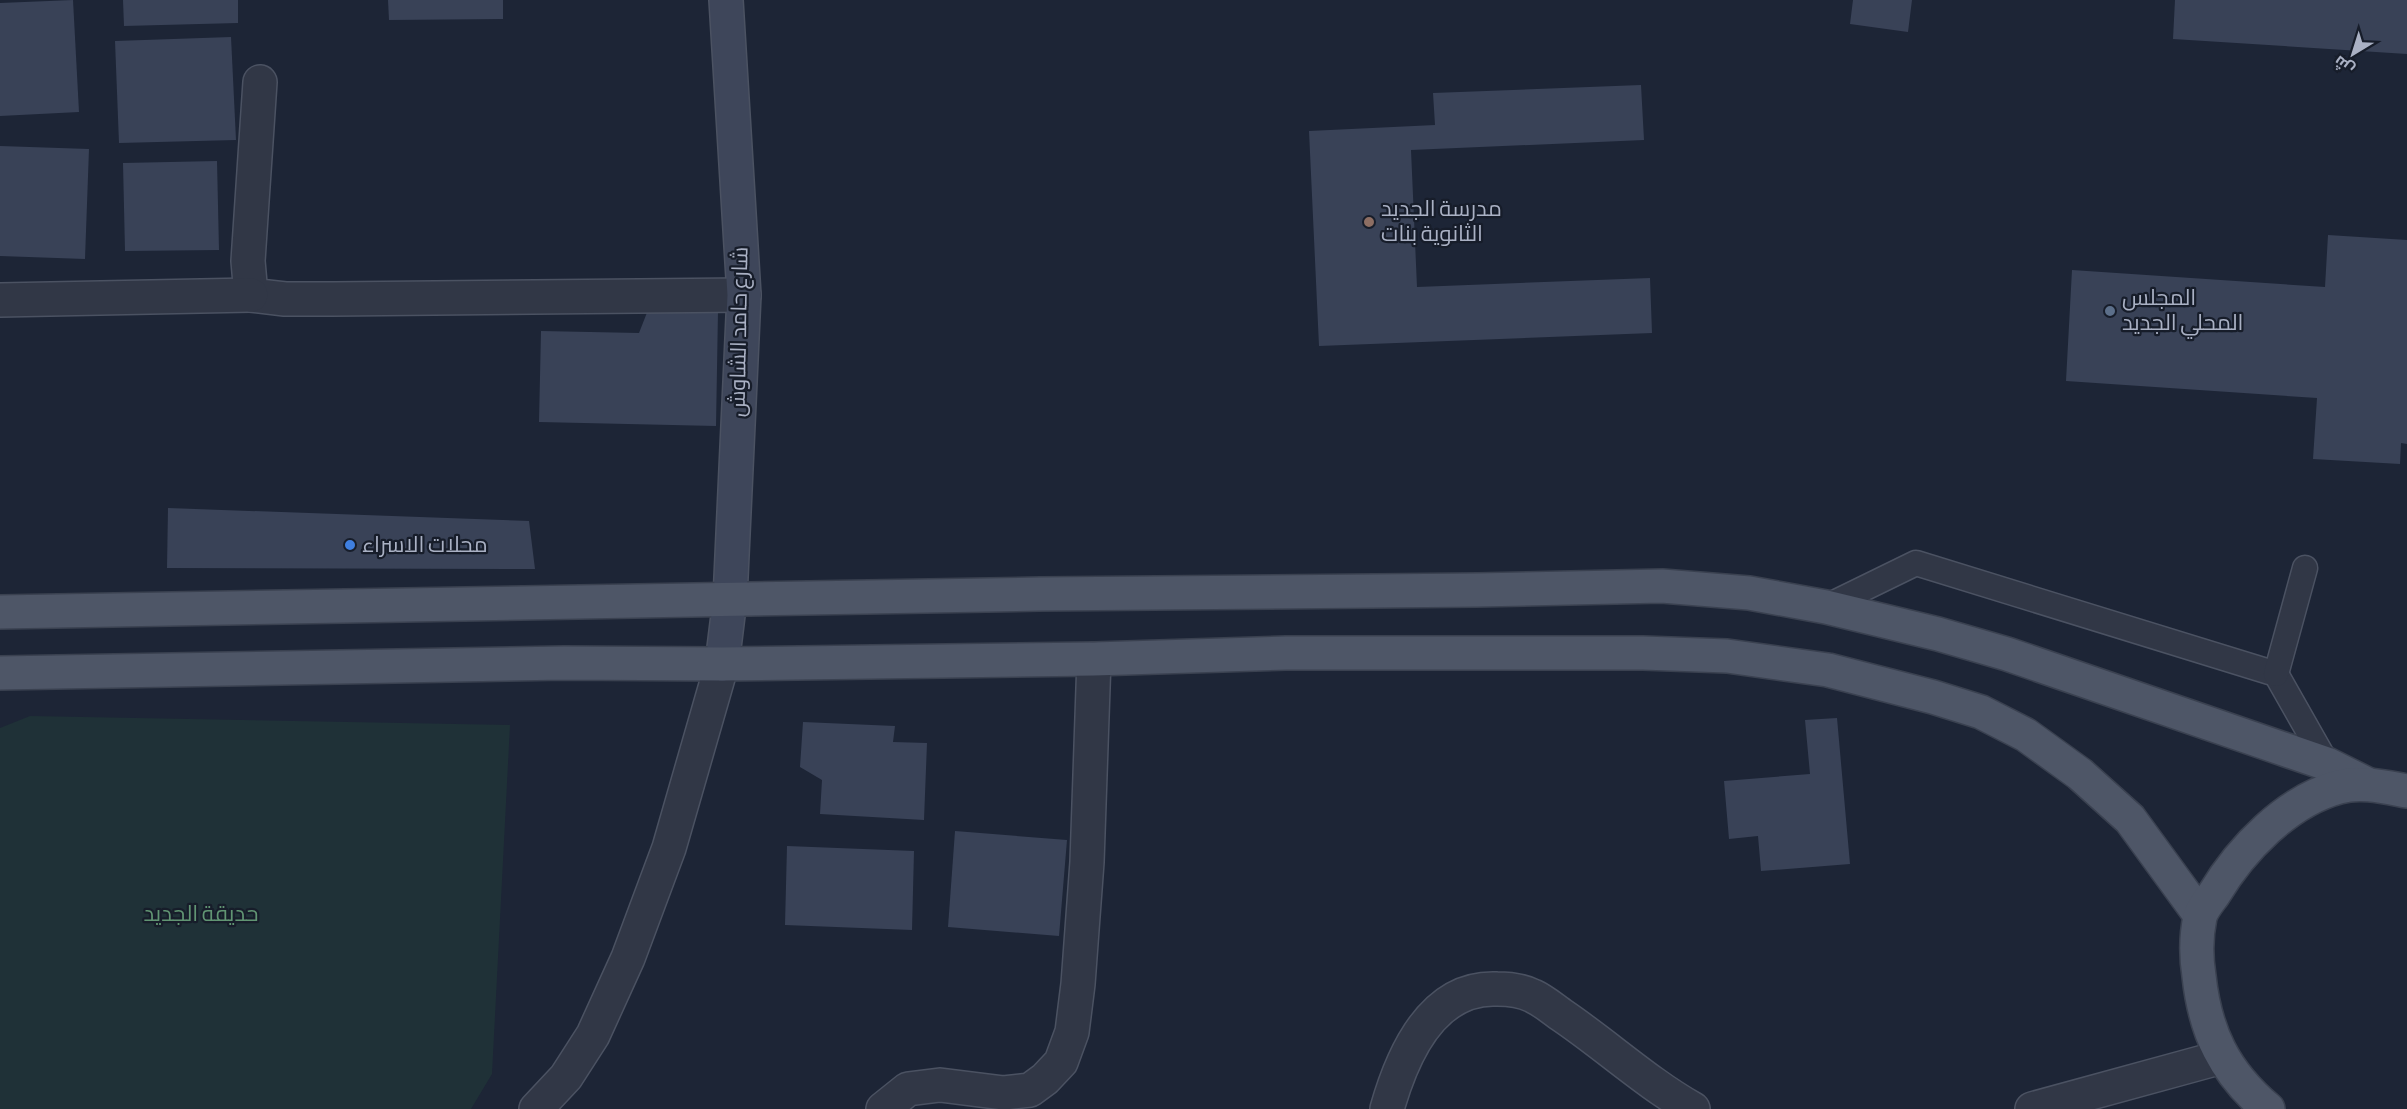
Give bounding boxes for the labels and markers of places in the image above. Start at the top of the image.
place label: مدرسة الجديد الثانوية بنات [1381,198,1502,246]
marker: مدرسة الجديد الثانوية بنات [1362,215,1376,229]
place label: المجلس المحلي الجديد [2122,287,2244,339]
marker: المجلس المحلي الجديد [2103,304,2117,318]
place label: محلات الاسراء [362,534,488,557]
marker: محلات الاسراء [343,538,357,552]

